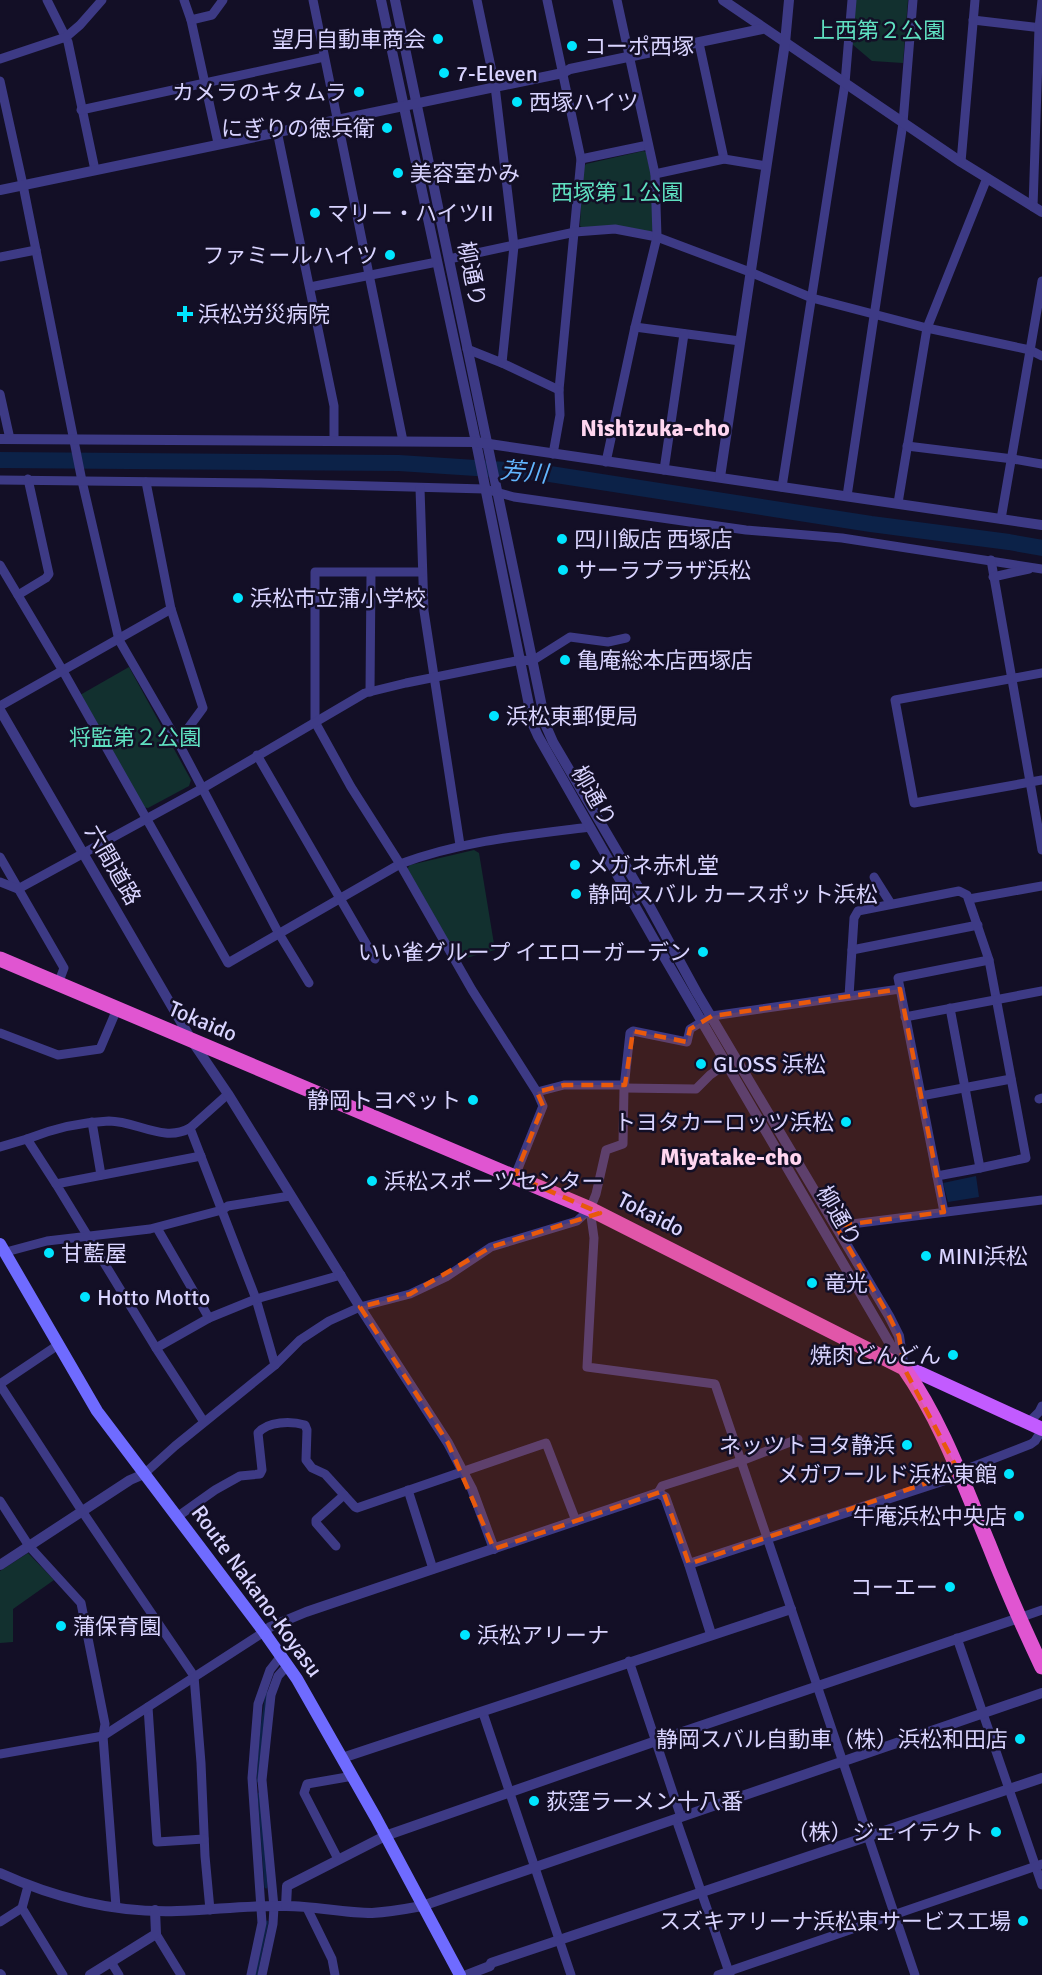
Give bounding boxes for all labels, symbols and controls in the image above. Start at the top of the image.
park label: 上西第２公園 [813,17,945,44]
place label: 望月自動車商会 [272,26,426,53]
marker: 望月自動車商会 [431,32,445,46]
place label: コーポ西塚 [584,33,694,60]
marker: コーポ西塚 [565,39,579,53]
place label: 7-Eleven [456,60,538,87]
marker: 7-Eleven [437,66,451,80]
place label: カメラのキタムラ [172,79,347,106]
marker: カメラのキタムラ [352,85,366,99]
place label: 西塚ハイツ [529,89,639,116]
marker: 西塚ハイツ [510,95,524,109]
place label: にぎりの徳兵衛 [221,115,375,142]
marker: にぎりの徳兵衛 [380,121,394,135]
place label: 美容室かみ [410,160,520,187]
marker: 美容室かみ [391,166,405,180]
park label: 西塚第１公園 [551,179,683,206]
place label: マリー・ハイツII [327,200,493,227]
marker: マリー・ハイツII [308,206,322,220]
street label: 柳通り [452,239,492,309]
place label: ファミールハイツ [202,242,378,269]
marker: ファミールハイツ [383,248,397,262]
place label: 浜松労災病院 [198,301,330,328]
marker: 浜松労災病院 [176,305,194,323]
district label: Nishizuka-cho [580,413,730,443]
water label: 芳川 [499,455,552,489]
place label: 四川飯店 西塚店 [574,526,733,553]
marker: 四川飯店 西塚店 [555,532,569,546]
place label: サーラプラザ浜松 [575,557,751,584]
marker: サーラプラザ浜松 [556,563,570,577]
place label: 浜松市立蒲小学校 [250,585,426,612]
marker: 浜松市立蒲小学校 [231,591,245,605]
place label: 亀庵総本店西塚店 [577,647,753,674]
marker: 亀庵総本店西塚店 [558,653,572,667]
place label: 浜松東郵便局 [506,703,638,730]
marker: 浜松東郵便局 [487,709,501,723]
park label: 将監第２公園 [69,724,201,751]
street label: 柳通り [566,761,622,831]
street label: 六間道路 [79,820,147,910]
place label: メガネ赤札堂 [587,852,719,879]
marker: メガネ赤札堂 [568,858,582,872]
place label: 静岡スバル カースポット浜松 [588,881,878,908]
marker: 静岡スバル カースポット浜松 [569,887,583,901]
place label: いい雀グループ イエローガーデン [358,939,691,966]
marker: いい雀グループ イエローガーデン [696,945,710,959]
street label: Tokaido [165,995,241,1047]
place label: GLOSS 浜松 [713,1051,826,1078]
marker: GLOSS 浜松 [694,1057,708,1071]
place label: 静岡トヨペット [307,1087,461,1114]
marker: 静岡トヨペット [466,1093,480,1107]
place label: トヨタカーロッツ浜松 [614,1109,834,1136]
marker: トヨタカーロッツ浜松 [839,1115,853,1129]
district label: Miyatake-cho [660,1142,802,1172]
place label: 浜松スポーツセンター [384,1168,604,1195]
marker: 浜松スポーツセンター [365,1174,379,1188]
street label: 柳通り [811,1181,867,1251]
street label: Tokaido [613,1186,689,1242]
place label: 甘藍屋 [61,1240,127,1267]
place label: MINI浜松 [938,1243,1028,1270]
marker: 甘藍屋 [42,1246,56,1260]
marker: MINI浜松 [919,1249,933,1263]
place label: 竜光 [824,1270,868,1297]
marker: 竜光 [805,1276,819,1290]
place label: Hotto Motto [97,1284,210,1311]
marker: Hotto Motto [78,1290,92,1304]
place label: 焼肉どんどん [810,1342,941,1369]
marker: 焼肉どんどん [946,1348,960,1362]
place label: ネッツトヨタ静浜 [719,1432,895,1459]
marker: ネッツトヨタ静浜 [900,1438,914,1452]
place label: メガワールド浜松東館 [777,1461,997,1488]
marker: メガワールド浜松東館 [1002,1467,1016,1481]
street label: Route Nakano-Koyasu [186,1500,328,1682]
place label: 牛庵浜松中央店 [853,1503,1007,1530]
marker: 牛庵浜松中央店 [1012,1509,1026,1523]
place label: コーエー [850,1574,938,1601]
marker: コーエー [943,1580,957,1594]
place label: 蒲保育園 [73,1613,161,1640]
marker: 蒲保育園 [54,1619,68,1633]
place label: 浜松アリーナ [477,1622,609,1649]
marker: 浜松アリーナ [458,1628,472,1642]
place label: 静岡スバル自動車（株）浜松和田店 [656,1726,1008,1753]
marker: 静岡スバル自動車（株）浜松和田店 [1013,1732,1027,1746]
place label: 荻窪ラーメン十八番 [546,1788,743,1815]
marker: 荻窪ラーメン十八番 [527,1794,541,1808]
place label: （株）ジェイテクト [786,1819,984,1846]
marker: （株）ジェイテクト [989,1825,1003,1839]
place label: スズキアリーナ浜松東サービス工場 [659,1908,1011,1935]
marker: スズキアリーナ浜松東サービス工場 [1016,1914,1030,1928]

